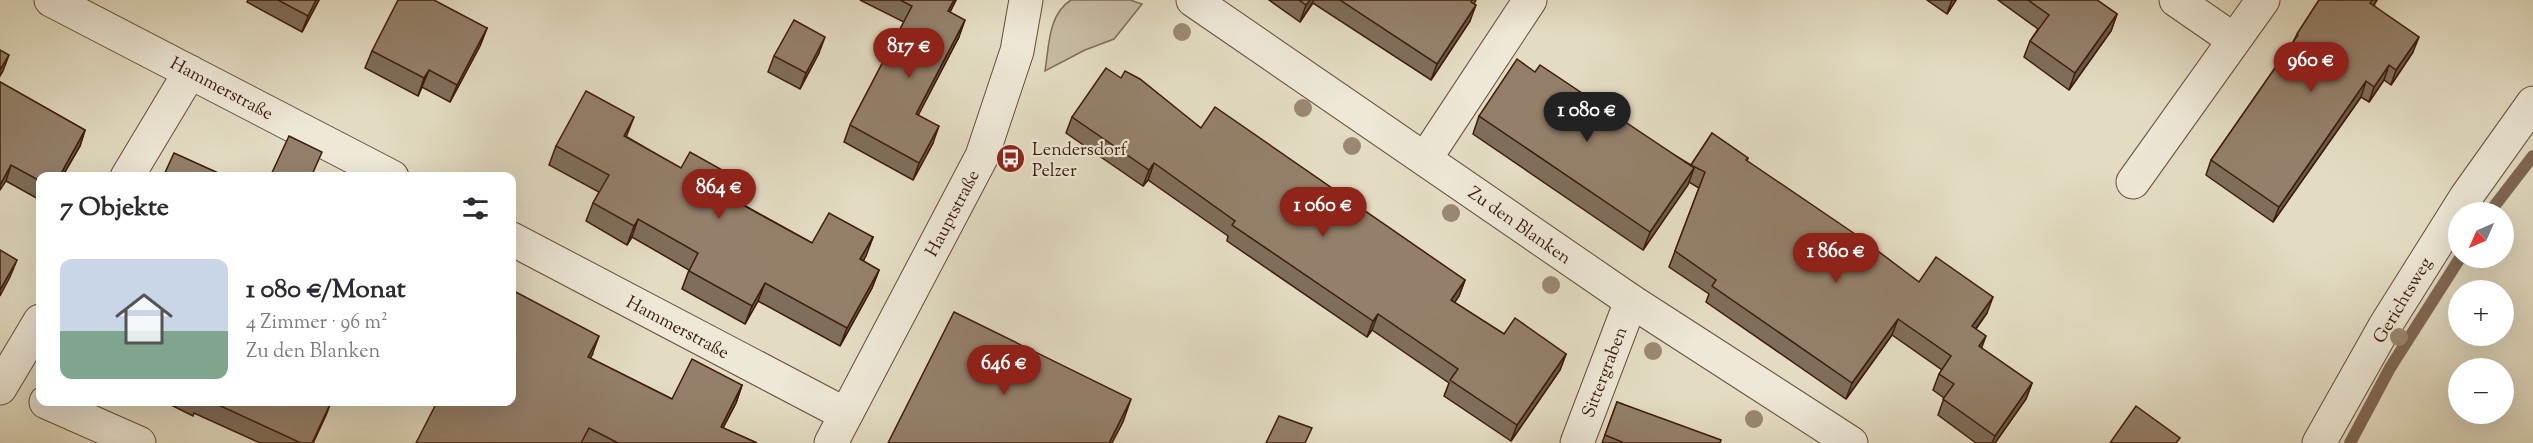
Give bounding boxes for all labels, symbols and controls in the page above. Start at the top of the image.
pin: 817 € [867,28,951,79]
text: 817 € [887,33,931,62]
pin: 960 € [2269,42,2353,93]
text: 960 € [2288,47,2334,76]
street label: Hammerstraße [165,52,277,128]
pin: 1 080 € [1532,92,1642,143]
text: 1 080 € [1558,97,1616,126]
place label: Lendersdorf Pelzer [1032,138,1127,185]
bus stop icon: Lendersdorf Pelzer [995,143,1027,175]
street label: Hauptstraße [920,166,988,262]
pin: 864 € [677,169,761,220]
text: 864 € [696,174,742,203]
street label: Zu den Blanken [1462,181,1576,272]
pin: 1 060 € [1268,187,1378,238]
text: 7 Objekte [60,190,169,227]
icon: filters [459,192,492,225]
text: 1 060 € [1294,192,1352,221]
north arrow [2448,202,2514,268]
map controls [2448,202,2514,424]
pin: 1 860 € [1781,233,1891,284]
text: 1 860 € [1807,238,1865,267]
street label: Gerichtsweg [2368,253,2440,349]
text: 1 080 €/Monat [246,272,406,309]
button: + [2448,280,2514,346]
icon: home [108,283,180,355]
street label: Hammerstraße [621,291,733,367]
text: 4 Zimmer · 96 m² [246,309,388,338]
street label: Sittergraben [1577,323,1635,422]
text: Zu den Blanken [246,338,380,367]
pin: 646 € [962,345,1046,396]
text: 646 € [981,350,1027,379]
button: − [2448,358,2514,424]

